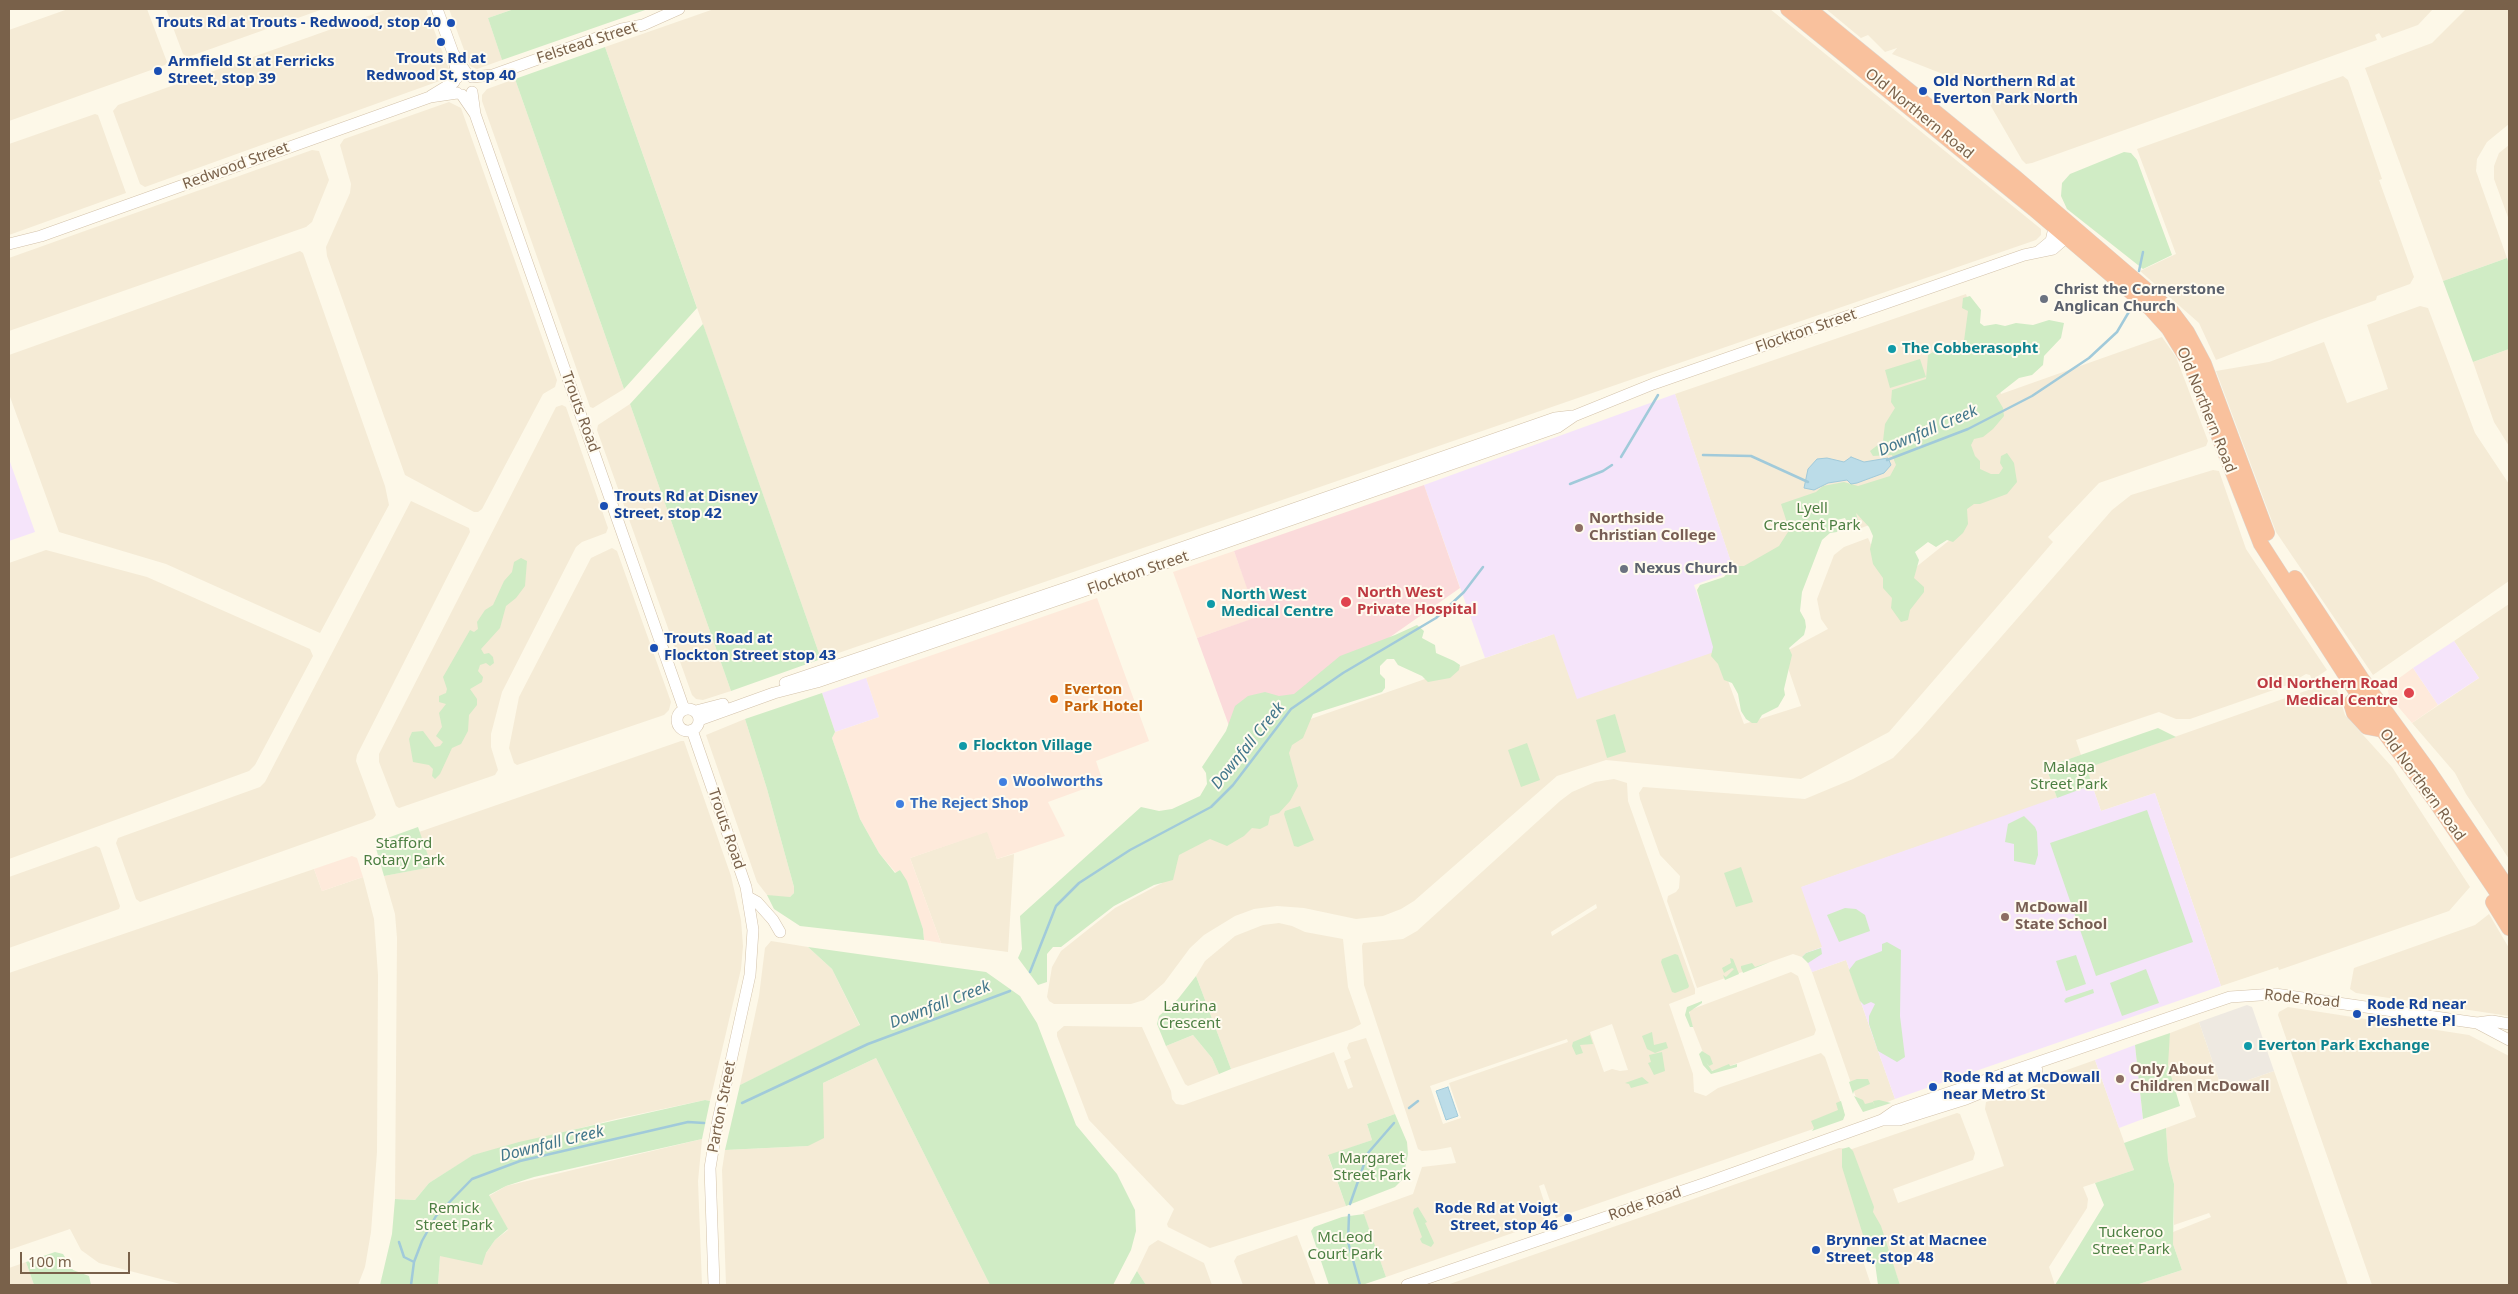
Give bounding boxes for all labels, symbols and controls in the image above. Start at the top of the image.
place label: Trouts Rd at Trouts - Redwood, stop 40 [155,14,441,32]
marker: Trouts Rd at Trouts - Redwood, stop 40 [445,17,457,29]
street label: Felstead Street [534,18,640,68]
marker: Trouts Rd at Redwood St, stop 40 [435,36,447,48]
place label: Trouts Rd at Redwood St, stop 40 [366,50,516,85]
place label: Armfield St at Ferricks Street, stop 39 [168,53,335,88]
marker: Armfield St at Ferricks Street, stop 39 [152,65,164,77]
street label: Old Northern Road [1861,65,1977,163]
place label: Old Northern Rd at Everton Park North [1933,73,2078,108]
marker: Old Northern Rd at Everton Park North [1917,85,1929,97]
street label: Redwood Street [180,138,292,194]
place label: Christ the Cornerstone Anglican Church [2054,281,2225,316]
marker: Christ the Cornerstone Anglican Church [2038,293,2050,305]
street label: Flockton Street [1753,305,1859,357]
place label: The Cobberasopht [1902,340,2038,358]
marker: The Cobberasopht [1886,343,1898,355]
street label: Old Northern Road [2173,345,2239,475]
street label: Trouts Road [557,369,603,455]
water label: Downfall Creek [1875,401,1981,461]
place label: Trouts Rd at Disney Street, stop 42 [614,488,758,523]
marker: Trouts Rd at Disney Street, stop 42 [598,500,610,512]
park label: Lyell Crescent Park [1764,500,1860,535]
place label: Northside Christian College [1589,510,1716,545]
marker: Northside Christian College [1573,522,1585,534]
street label: Flockton Street [1085,547,1191,599]
place label: Nexus Church [1634,560,1738,578]
marker: Nexus Church [1618,563,1630,575]
place label: North West Private Hospital [1357,584,1477,619]
place label: North West Medical Centre [1221,586,1333,621]
marker: North West Private Hospital [1339,595,1353,609]
marker: North West Medical Centre [1205,598,1217,610]
place label: Trouts Road at Flockton Street stop 43 [664,630,836,665]
marker: Trouts Road at Flockton Street stop 43 [648,642,660,654]
place label: Old Northern Road Medical Centre [2257,675,2398,710]
place label: Everton Park Hotel [1064,681,1143,716]
marker: Old Northern Road Medical Centre [2402,686,2416,700]
marker: Everton Park Hotel [1048,693,1060,705]
water label: Downfall Creek [1207,699,1289,793]
street label: Old Northern Road [2375,726,2469,844]
place label: Flockton Village [973,737,1092,755]
marker: Flockton Village [957,740,969,752]
park label: Malaga Street Park [2030,759,2108,794]
place label: Woolworths [1013,773,1103,791]
marker: Woolworths [997,776,1009,788]
street label: Trouts Road [704,786,748,872]
place label: The Reject Shop [910,795,1028,813]
marker: The Reject Shop [894,798,906,810]
park label: Stafford Rotary Park [363,835,445,870]
place label: McDowall State School [2015,899,2107,934]
marker: McDowall State School [1999,911,2011,923]
water label: Downfall Creek [887,977,993,1033]
street label: Rode Road [2263,986,2341,1012]
place label: Rode Rd near Pleshette Pl [2367,996,2466,1031]
park label: Laurina Crescent [1159,998,1221,1033]
marker: Rode Rd near Pleshette Pl [2351,1008,2363,1020]
place label: Everton Park Exchange [2258,1037,2430,1055]
marker: Everton Park Exchange [2242,1040,2254,1052]
street label: Parton Street [704,1060,740,1154]
place label: Only About Children McDowall [2130,1061,2270,1096]
place label: Rode Rd at McDowall near Metro St [1943,1069,2100,1104]
marker: Only About Children McDowall [2114,1073,2126,1085]
marker: Rode Rd at McDowall near Metro St [1927,1081,1939,1093]
water label: Downfall Creek [498,1122,606,1166]
park label: Margaret Street Park [1333,1150,1411,1185]
street label: Rode Road [1606,1183,1684,1225]
park label: Remick Street Park [415,1200,493,1235]
place label: Rode Rd at Voigt Street, stop 46 [1435,1200,1558,1235]
marker: Rode Rd at Voigt Street, stop 46 [1562,1212,1574,1224]
park label: Tuckeroo Street Park [2092,1224,2170,1259]
park label: McLeod Court Park [1307,1229,1383,1264]
place label: Brynner St at Macnee Street, stop 48 [1826,1232,1987,1267]
scale bar [22,1242,132,1274]
marker: Brynner St at Macnee Street, stop 48 [1810,1244,1822,1256]
text: 100 m [28,1251,72,1271]

